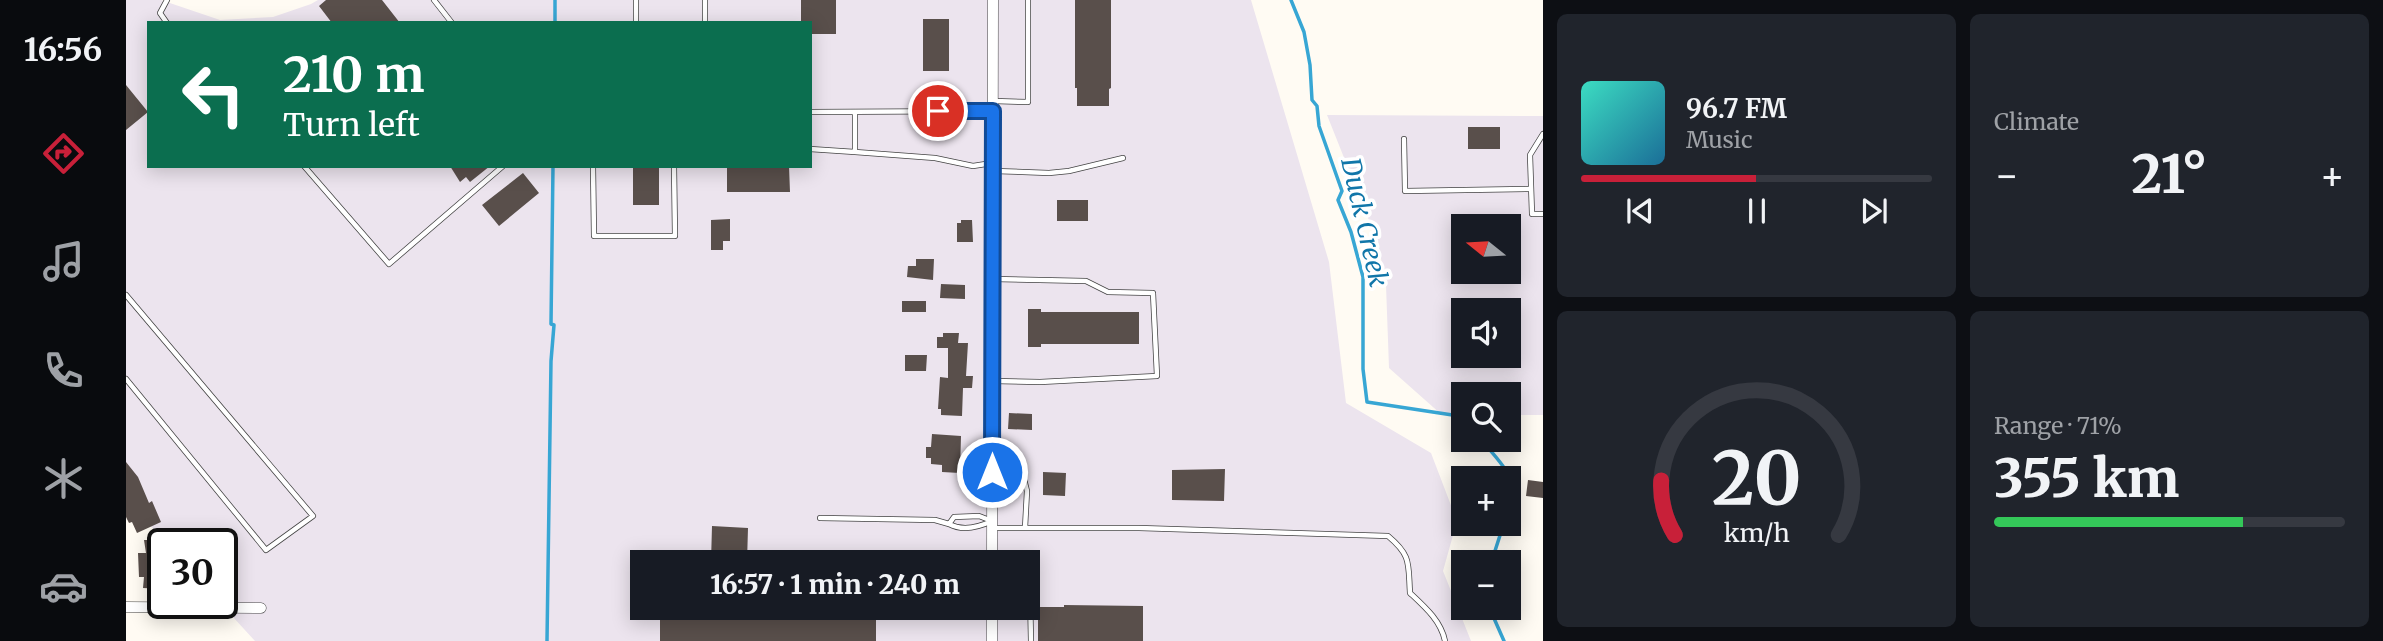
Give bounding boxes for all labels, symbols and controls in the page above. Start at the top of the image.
text: 16:56 [24,30,102,70]
text: 210 m [283,44,424,105]
icon: left [168,49,259,140]
pin [908,81,968,141]
icon: arrive [919,92,957,130]
text: 96.7 FM [1686,92,1787,125]
text: Turn left [283,105,420,145]
text: Climate [1994,107,2079,136]
text: Music [1686,125,1753,154]
icon: directions [39,129,88,178]
text: 21° [2132,142,2207,207]
text: − [1994,152,2019,199]
text: + [2320,152,2345,199]
water label: Duck Creek [1334,153,1396,290]
icon: previous [1621,192,1659,230]
icon: pause [1738,192,1776,230]
icon: next [1855,192,1893,230]
north arrow [1451,214,1521,284]
map controls [1451,214,1521,620]
icon: music [39,237,88,286]
button: sound [1451,298,1521,368]
icon: phone [39,346,88,395]
button: search [1451,382,1521,452]
text: Range · 71% [1994,411,2122,440]
text: 20 [1712,433,1802,525]
position arrow [955,435,1029,509]
text: 355 km [1994,446,2179,511]
icon: climate [39,454,88,503]
button: + [1451,466,1521,536]
text: km/h [1723,517,1790,549]
speed limit sign: 30 [147,528,238,619]
button: − [1451,550,1521,620]
icon: car [39,562,88,611]
text: 16:57 · 1 min · 240 m [710,568,960,601]

